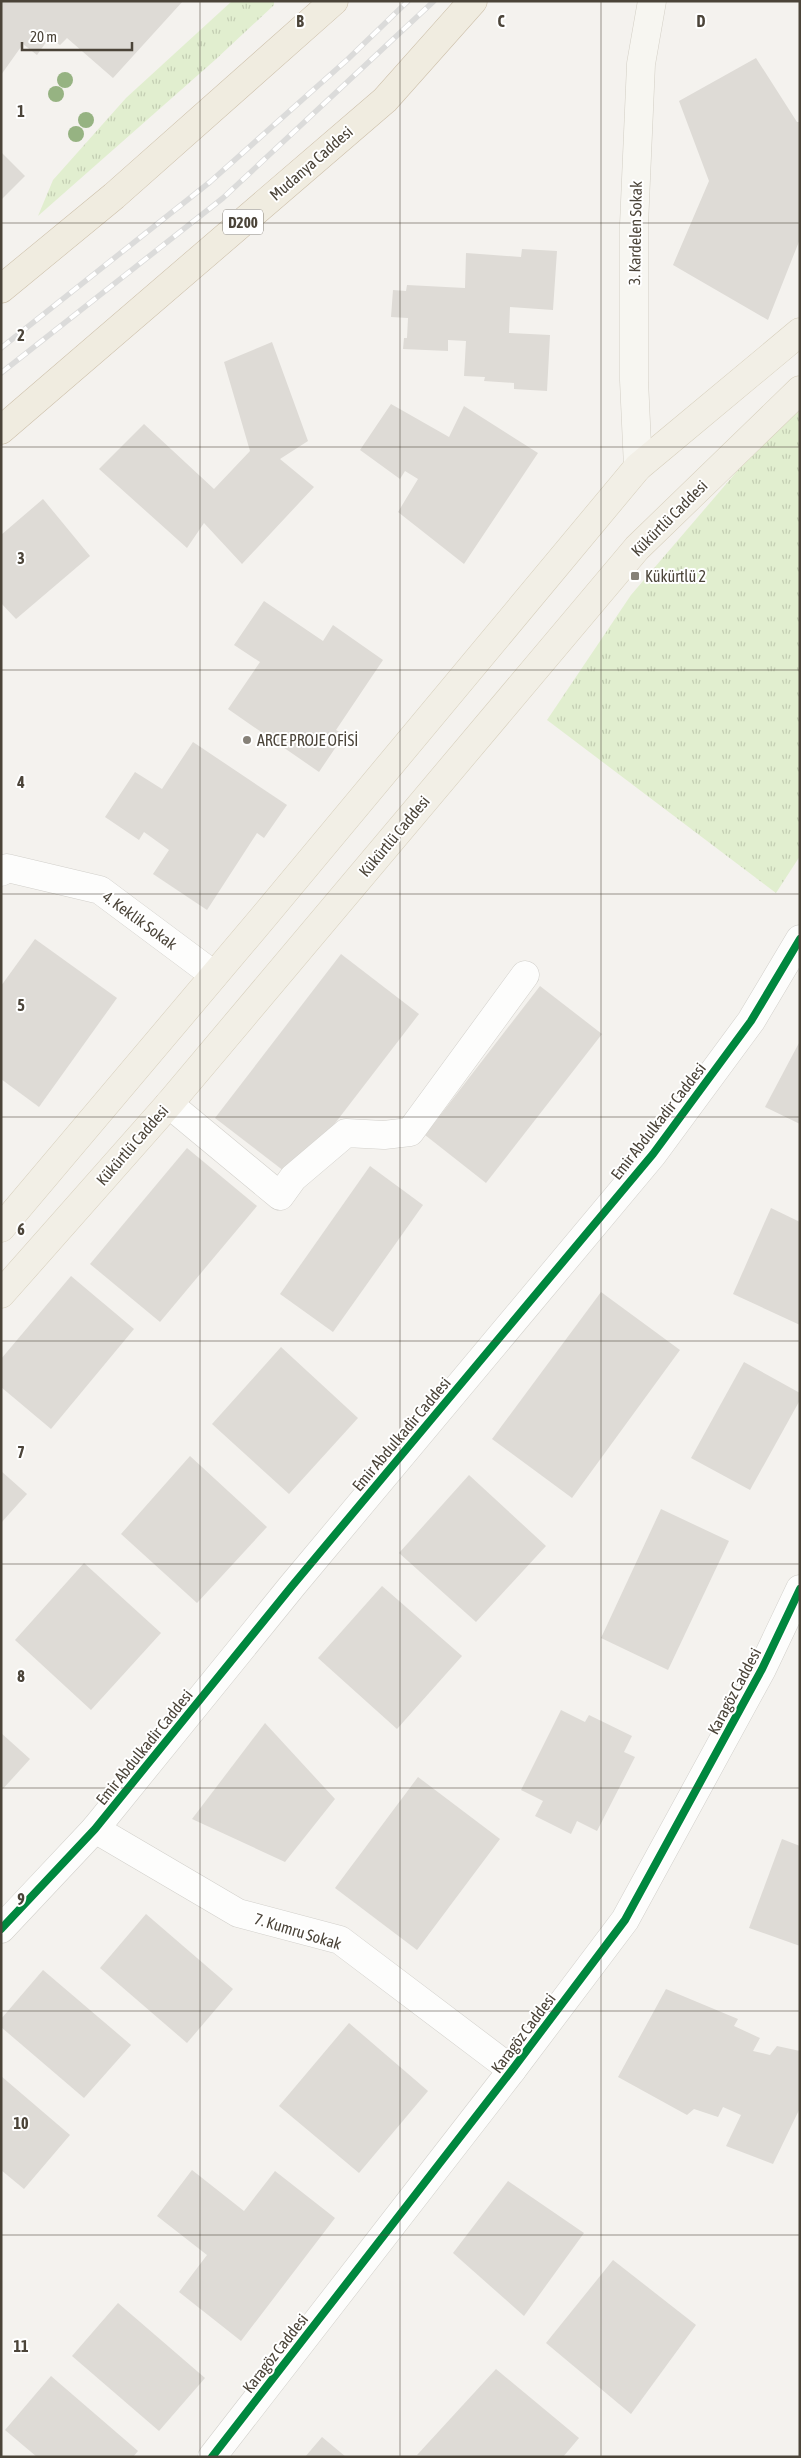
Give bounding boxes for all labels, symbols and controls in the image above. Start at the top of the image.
text: B [296,12,304,30]
text: C [497,12,505,30]
text: D [697,12,706,30]
scale bar [22,20,132,52]
text: 20 m [30,28,57,45]
text: 1 [17,102,25,120]
street label: Mudanya Caddesi [266,122,357,205]
street label: 3. Kardelen Sokak [625,181,645,285]
road number: D200 [223,210,263,234]
text: 2 [17,326,25,344]
street label: Kükürtlü Caddesi [627,476,711,560]
text: 3 [17,549,25,567]
place label: Kükürtlü 2 [645,567,706,585]
marker: Kükürtlü 2 [629,570,641,582]
place label: ARCE PROJE OFİSİ [257,731,358,749]
marker: ARCE PROJE OFİSİ [241,734,253,746]
text: 4 [16,773,25,791]
street label: Kükürtlü Caddesi [355,792,433,880]
street label: 4. Keklik Sokak [99,887,181,953]
text: 5 [17,996,25,1014]
street label: Emir Abdulkadir Caddesi [607,1059,709,1183]
street label: Kükürtlü Caddesi [92,1101,172,1189]
text: 6 [17,1220,25,1238]
street label: Emir Abdulkadir Caddesi [348,1373,454,1495]
text: 7 [17,1443,25,1461]
street label: Karagöz Caddesi [704,1645,765,1738]
text: 8 [17,1667,25,1685]
street label: Emir Abdulkadir Caddesi [92,1686,196,1808]
text: 9 [17,1890,25,1908]
street label: 7. Kumru Sokak [252,1909,344,1953]
street label: Karagöz Caddesi [487,1990,560,2077]
text: 10 [13,2114,29,2132]
street label: Karagöz Caddesi [239,2310,312,2397]
text: 11 [13,2337,29,2355]

